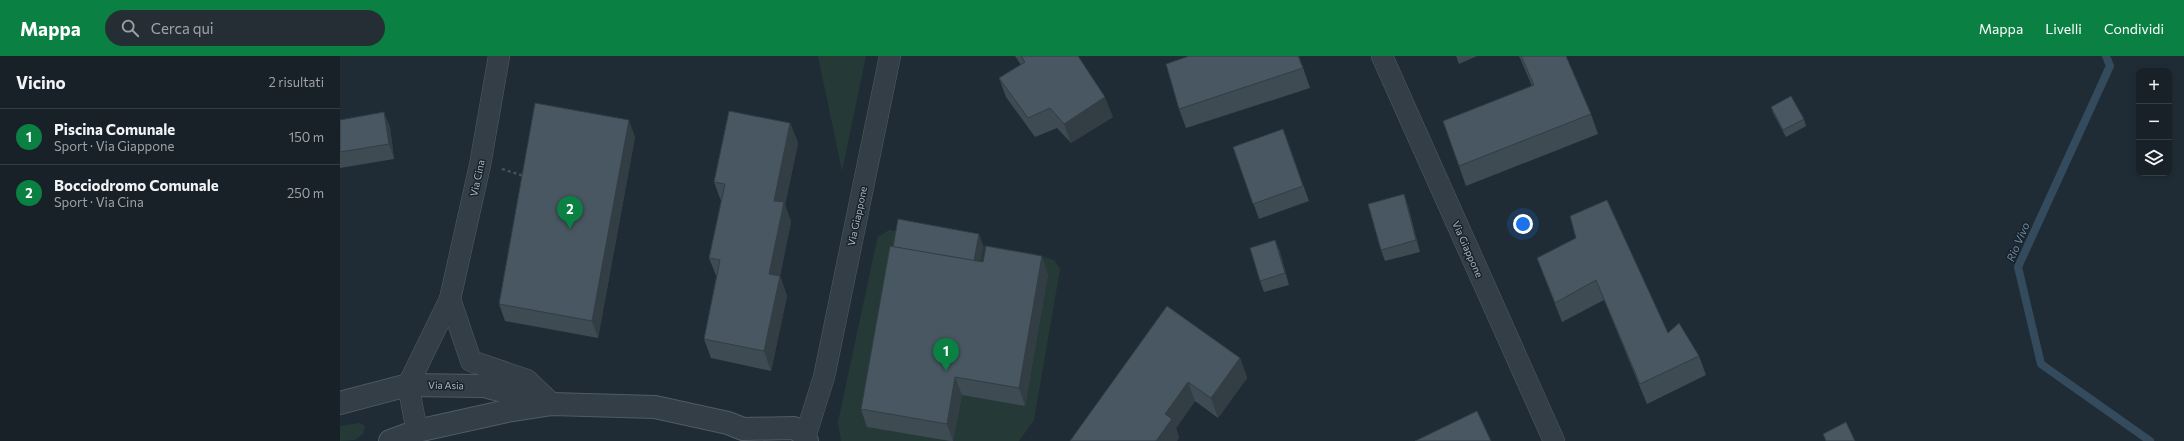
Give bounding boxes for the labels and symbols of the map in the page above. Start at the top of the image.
street label: Via Cina [467,159,487,197]
street label: Via Giappone [845,185,869,247]
pin: 2 [557,196,583,229]
your location [1513,214,1533,234]
street label: Via Giappone [1450,219,1486,279]
water label: Rio Vivo [2003,220,2032,263]
pin: 1 [933,338,959,371]
street label: Via Asia [428,379,464,391]

